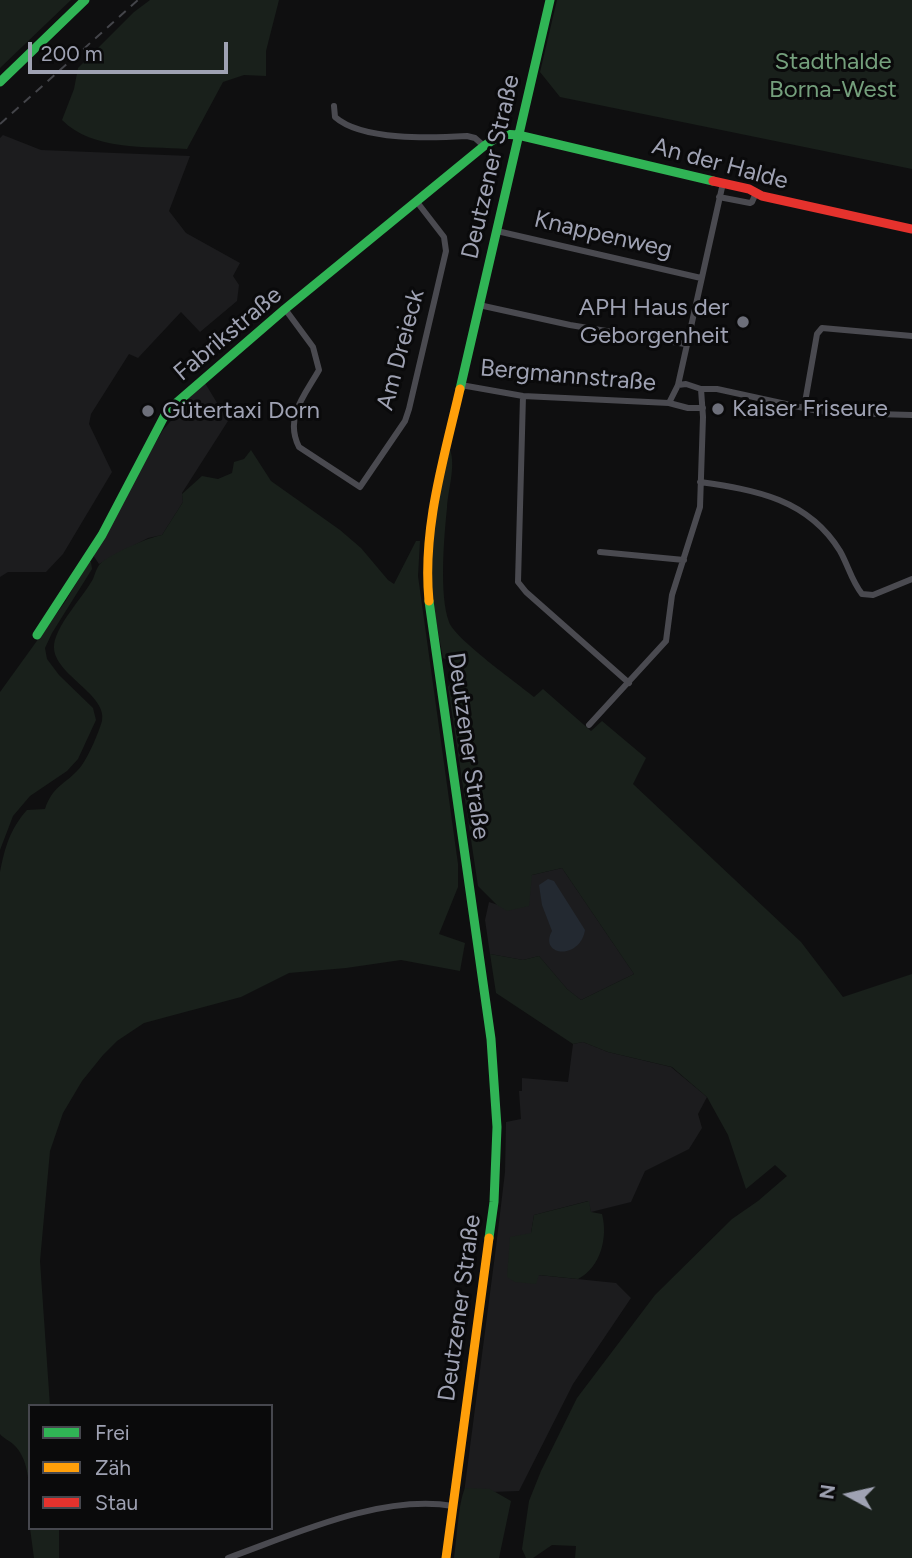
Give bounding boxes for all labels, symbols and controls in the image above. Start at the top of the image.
scale bar [32,28,231,72]
text: 200 m [41,41,103,66]
park label: Stadthalde Borna-West [769,48,897,104]
street label: Deutzener Straße [456,72,526,262]
street label: An der Halde [649,132,791,196]
street label: Knappenweg [531,205,675,265]
street label: Fabrikstraße [168,281,288,387]
street label: Am Dreieck [371,287,431,413]
place label: APH Haus der Geborgenheit [579,294,729,350]
marker: APH Haus der Geborgenheit [735,314,751,330]
street label: Bergmannstraße [479,354,657,398]
place label: Kaiser Friseure [732,395,888,423]
place label: Gütertaxi Dorn [162,397,320,425]
marker: Kaiser Friseure [710,401,726,417]
marker: Gütertaxi Dorn [140,403,156,419]
street label: Deutzener Straße [441,651,495,841]
street label: Deutzener Straße [433,1213,487,1403]
legend [28,1404,273,1530]
text: Frei [95,1420,130,1445]
text: Zäh [95,1455,131,1480]
north arrow [814,1460,884,1530]
text: N [815,1483,840,1501]
text: Stau [95,1490,138,1515]

